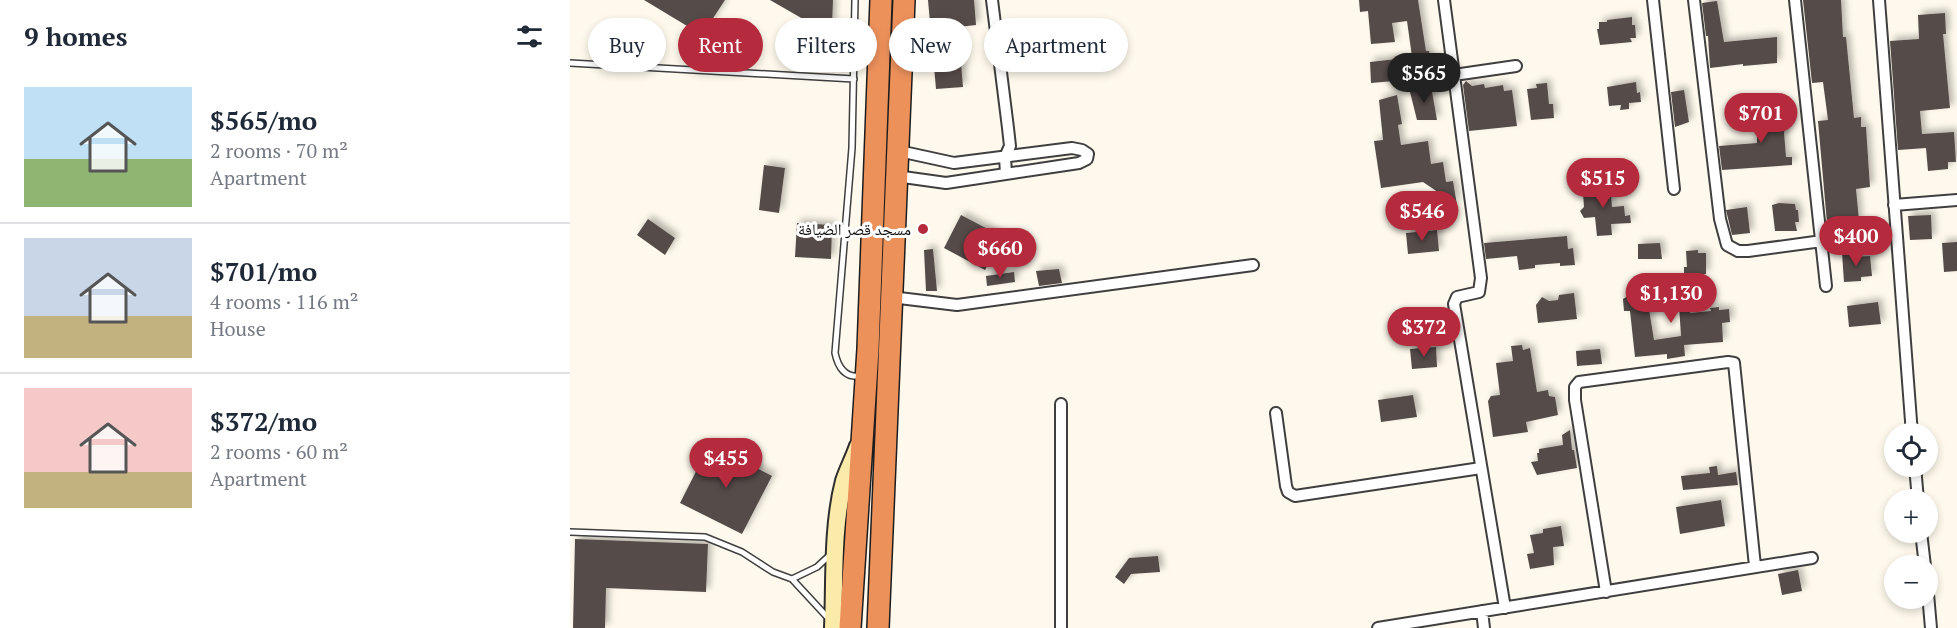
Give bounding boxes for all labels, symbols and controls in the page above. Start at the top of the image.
chip: Buy [588,18,666,72]
chip: Rent [678,18,763,72]
chip: Filters [775,18,877,72]
chip: New [889,18,972,72]
chip: Apartment [984,18,1128,72]
text: 9 homes [24,19,128,53]
icon: filters [513,20,546,53]
pin: $565 [1388,53,1460,104]
text: $565 [1401,59,1447,86]
pin: $701 [1725,93,1797,144]
text: $701 [1738,99,1784,126]
text: $565/mo [210,103,317,137]
icon: home [72,111,144,183]
text: 2 rooms · 70 m² [210,137,348,164]
pin: $515 [1567,158,1639,209]
text: Apartment [210,164,307,191]
text: $515 [1580,164,1626,191]
pin: $546 [1386,191,1458,242]
text: $546 [1399,197,1445,224]
pin: $400 [1820,216,1892,267]
place label: مسجد قصر الضيافة [798,218,911,240]
marker: مسجد قصر الضيافة [916,222,930,236]
text: $400 [1833,222,1879,249]
pin: $660 [964,228,1036,279]
text: $660 [977,234,1023,261]
text: $701/mo [210,254,317,288]
icon: home [72,262,144,334]
pin: $1,130 [1622,273,1720,324]
text: $1,130 [1640,279,1702,306]
text: 4 rooms · 116 m² [210,288,358,315]
pin: $372 [1388,307,1460,358]
text: $372 [1401,313,1447,340]
text: House [210,315,266,342]
text: $372/mo [210,404,317,438]
icon: home [72,412,144,484]
map controls [1884,423,1938,609]
button: locate [1884,423,1938,477]
text: 2 rooms · 60 m² [210,438,348,465]
pin: $455 [690,438,762,489]
text: $455 [703,444,749,471]
text: Apartment [210,465,307,492]
button: + [1884,489,1938,543]
button: − [1884,555,1938,609]

